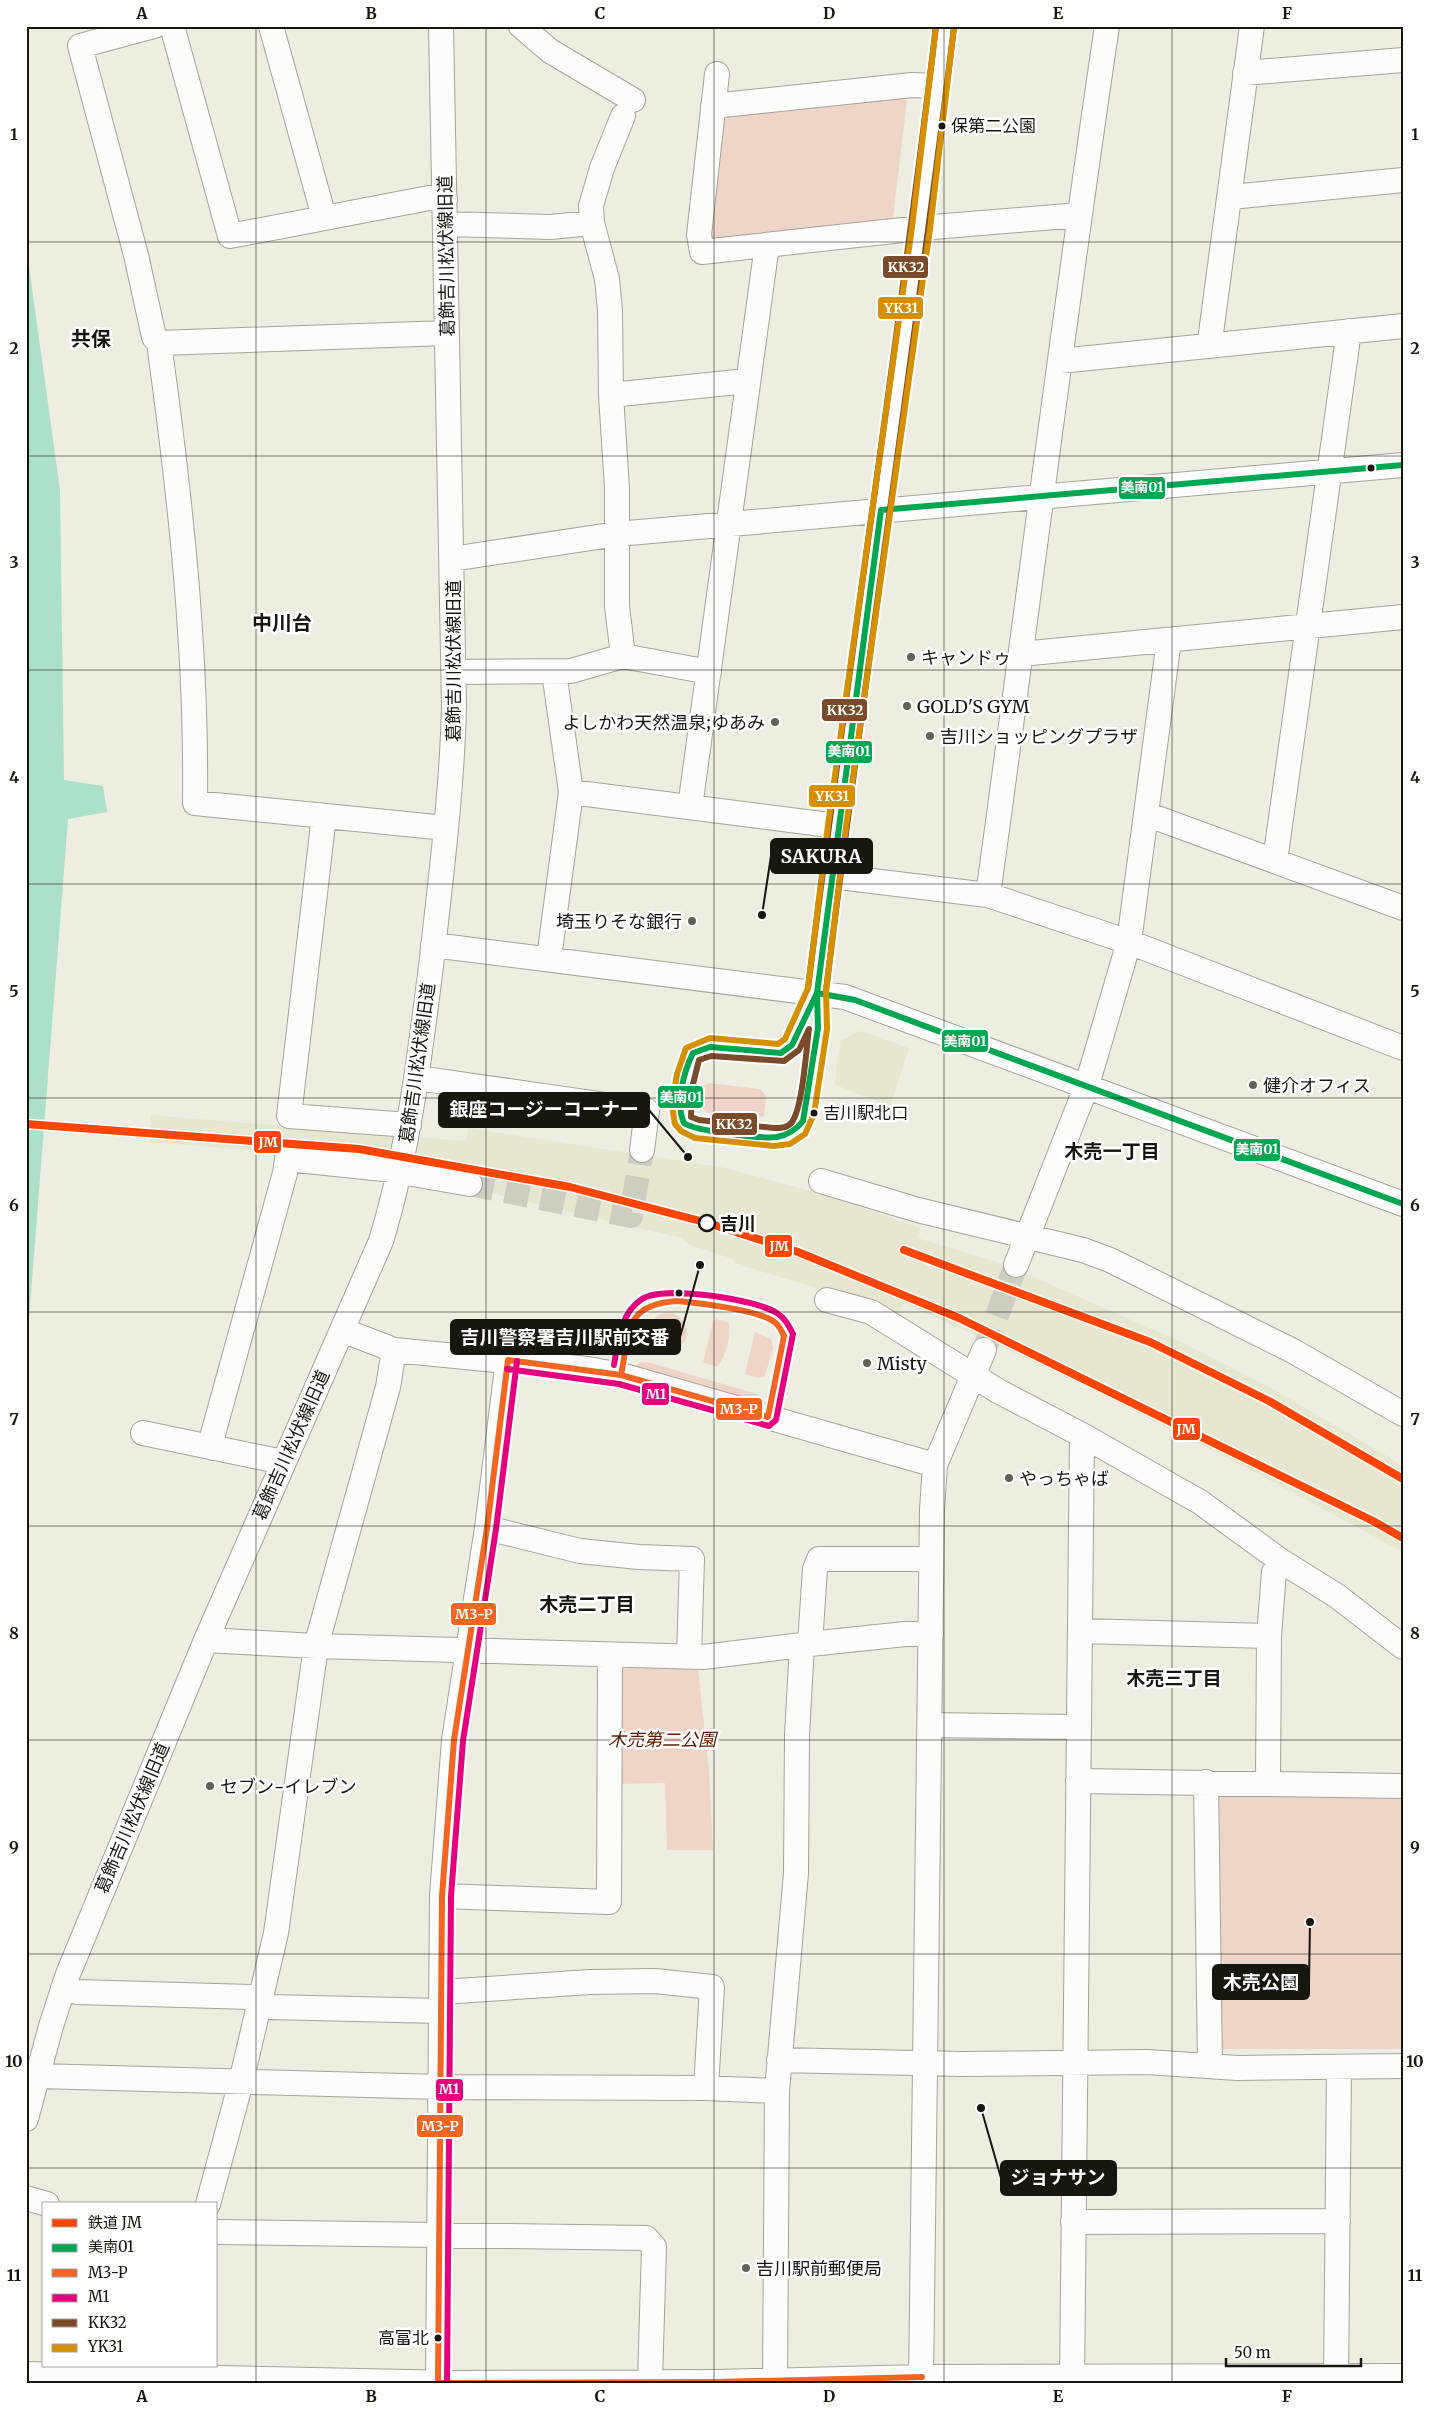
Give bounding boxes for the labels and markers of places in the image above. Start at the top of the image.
place label: 保第二公園 [951,115,1036,137]
marker: 保第二公園 [937,121,947,131]
unlabelled marker [1366,463,1376,473]
place label: キャンドゥ [921,646,1011,669]
marker: キャンドゥ [905,651,917,663]
place label: GOLD'S GYM [917,695,1030,718]
marker: GOLD'S GYM [901,700,913,712]
place label: よしかわ天然温泉;ゆあみ [562,711,765,734]
marker: よしかわ天然温泉;ゆあみ [769,716,781,728]
place label: 吉川ショッピングプラザ [940,725,1138,748]
marker: 吉川ショッピングプラザ [924,730,936,742]
callout: SAKURA [771,839,872,873]
place label: 埼玉りそな銀行 [556,910,682,933]
marker: 埼玉りそな銀行 [686,915,698,927]
place label: 健介オフィス [1263,1074,1371,1097]
marker: 健介オフィス [1247,1079,1259,1091]
callout: 銀座コージーコーナー [439,1093,649,1127]
place label: 吉川駅北口 [823,1102,908,1124]
marker: 吉川駅北口 [809,1108,819,1118]
place label: 吉川 [720,1212,756,1235]
marker: 吉川 [698,1214,716,1232]
unlabelled marker [674,1288,684,1298]
callout: 吉川警察署吉川駅前交番 [451,1320,680,1354]
place label: Misty [877,1352,928,1375]
marker: Misty [861,1357,873,1369]
place label: やっちゃば [1019,1467,1109,1490]
marker: やっちゃば [1003,1472,1015,1484]
place label: セブン-イレブン [220,1775,356,1798]
marker: セブン-イレブン [204,1780,216,1792]
callout: 木売公園 [1213,1965,1309,1999]
callout: ジョナサン [1001,2161,1116,2195]
place label: 吉川駅前郵便局 [756,2257,882,2280]
marker: 吉川駅前郵便局 [740,2262,752,2274]
place label: 高富北 [378,2327,429,2349]
marker: 高富北 [433,2333,443,2343]

